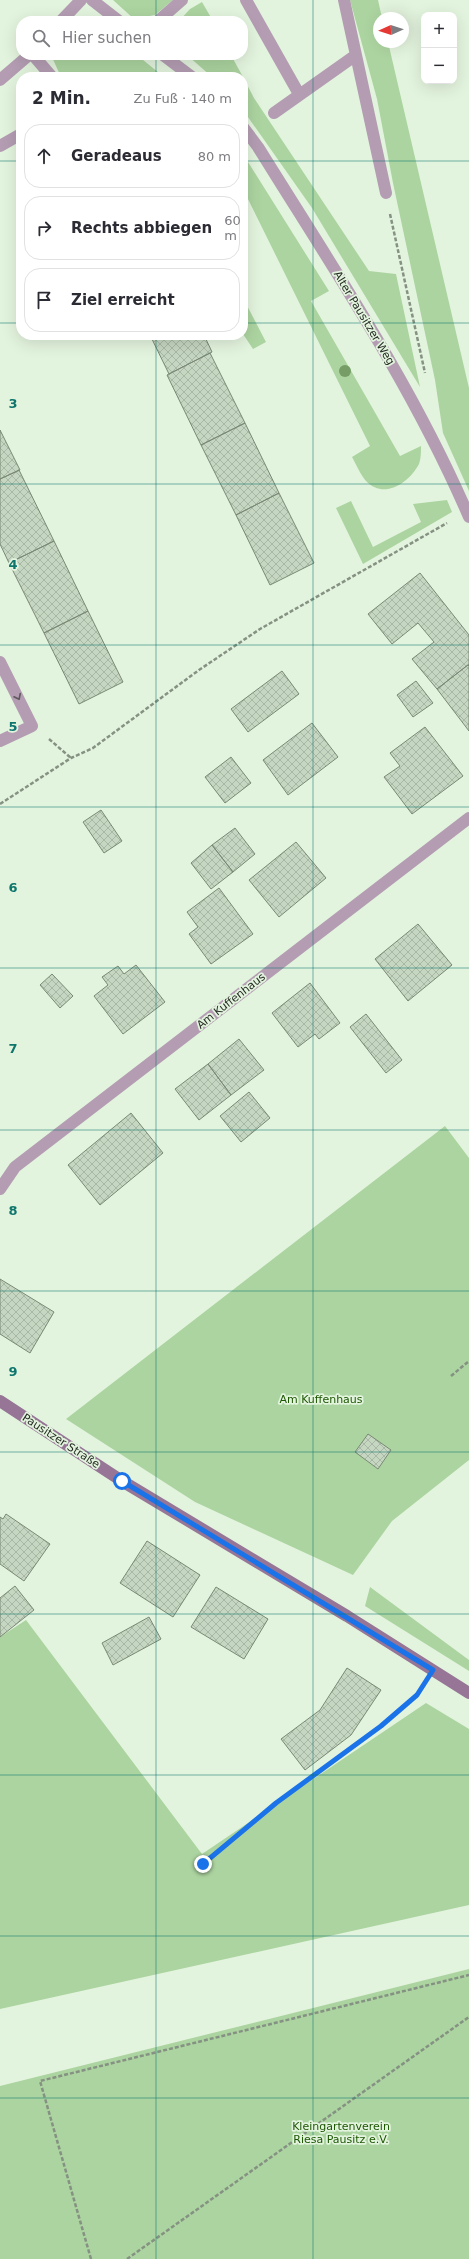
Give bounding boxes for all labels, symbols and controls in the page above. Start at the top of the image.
north arrow [373,12,409,48]
map controls [421,12,457,84]
button: + [421,12,457,48]
search box [16,16,248,60]
icon: search [30,27,52,49]
text: Hier suchen [62,29,151,47]
button: − [421,48,457,84]
text: 2 Min. [32,88,91,108]
text: Zu Fuß · 140 m [134,91,232,106]
icon: ahead [33,145,55,167]
text: Geradeaus [71,147,162,165]
text: 80 m [198,149,231,164]
text: 60 m [224,213,241,243]
icon: right [33,217,55,239]
text: Rechts abbiegen [71,219,212,237]
street label: Alter Pausitzer Weg [331,269,397,367]
icon: arrive [33,289,55,311]
text: Ziel erreicht [71,291,175,309]
text: 3 [8,396,18,411]
text: 4 [8,557,18,572]
one-way arrow [13,693,20,700]
text: 5 [8,719,18,734]
text: 6 [8,880,18,895]
street label: Am Kuffenhaus [194,970,268,1032]
text: 7 [8,1041,18,1056]
text: 8 [8,1203,18,1218]
text: 9 [8,1364,18,1379]
park label: Am Kuffenhaus [279,1393,363,1406]
street label: Pausitzer Straße [20,1411,102,1471]
route start [113,1472,131,1490]
route end [194,1855,212,1873]
park label: Kleingartenverein Riesa Pausitz e.V. [292,2120,390,2146]

